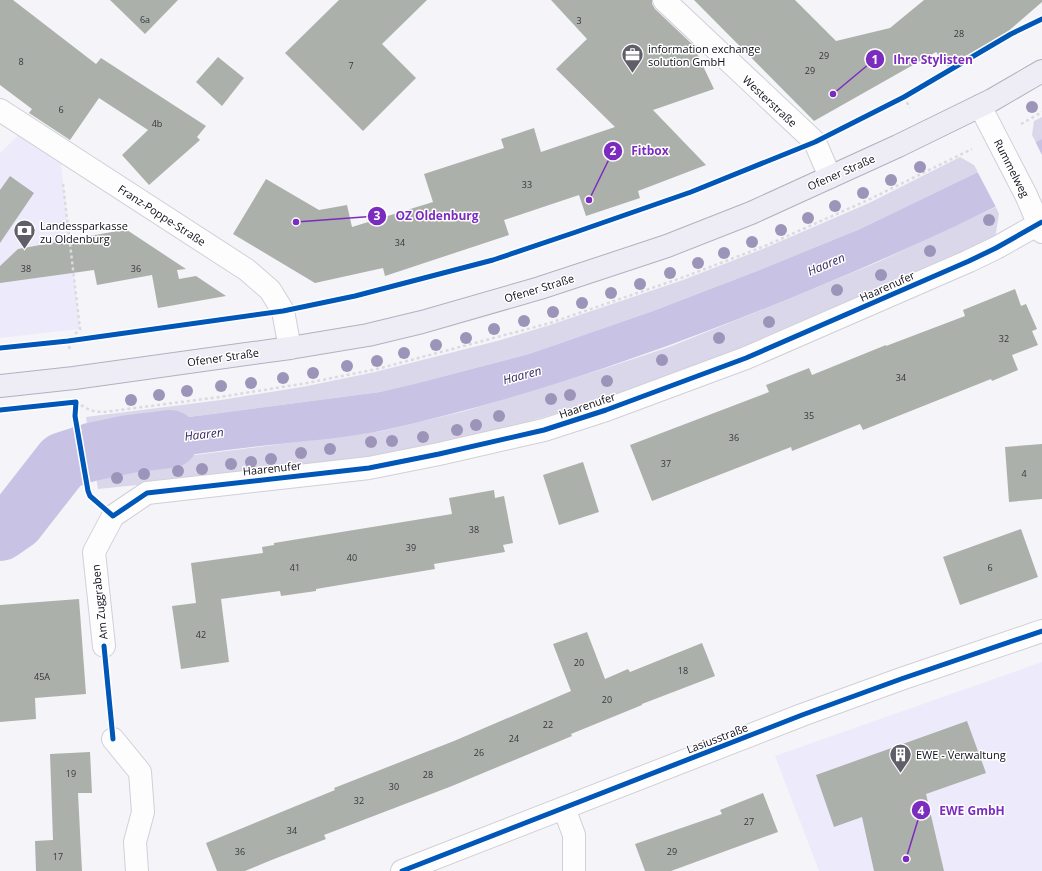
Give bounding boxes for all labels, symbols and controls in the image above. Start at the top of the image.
house number: 6a [140,13,150,26]
house number: 3 [576,14,582,27]
house number: 28 [954,27,964,40]
office icon: information exchange solution GmbH [619,41,645,74]
place label: information exchange solution GmbH [648,41,761,69]
callout: Ihre Stylisten [865,47,980,71]
house number: 29 [819,49,829,62]
text: 1 [872,51,878,68]
text: Ihre Stylisten [893,51,973,68]
house number: 8 [18,55,24,68]
house number: 7 [348,59,354,72]
house number: 29 [805,64,815,77]
street label: Westerstraße [740,72,800,130]
house number: 6 [58,103,64,116]
house number: 4b [152,117,162,130]
street label: Rummelweg [991,136,1033,200]
callout: Fitbox [603,139,677,163]
text: 2 [610,142,617,159]
text: Fitbox [631,142,669,159]
street label: Ofener Straße [805,150,877,194]
house number: 33 [522,178,532,191]
street label: Franz-Poppe-Straße [115,181,209,249]
callout: OZ Oldenburg [367,204,486,228]
text: 3 [374,207,381,224]
text: OZ Oldenburg [395,207,479,224]
bank icon: Landessparkasse zu Oldenburg [11,218,37,251]
place label: Landessparkasse zu Oldenburg [40,218,128,246]
house number: 34 [395,236,405,249]
water label: Haaren [805,248,848,280]
house number: 38 [21,262,31,275]
house number: 36 [131,262,141,275]
street label: Haarenufer [857,267,917,305]
street label: Ofener Straße [502,270,576,306]
house number: 32 [999,332,1009,345]
street label: Ofener Straße [186,345,260,369]
water label: Haaren [501,362,543,388]
house number: 34 [896,371,906,384]
street label: Haarenufer [557,388,618,422]
house number: 35 [804,409,814,422]
water label: Haaren [183,423,225,445]
house number: 36 [729,431,739,444]
street label: Haarenufer [242,457,303,479]
house number: 37 [661,457,671,470]
house number: 4 [1021,467,1027,480]
house number: 38 [469,523,479,536]
house number: 39 [406,541,416,554]
house number: 40 [347,551,357,564]
house number: 41 [290,561,300,574]
house number: 6 [987,561,993,574]
street label: Am Zuggraben [88,564,110,640]
house number: 42 [196,628,206,641]
house number: 20 [574,656,584,669]
house number: 18 [678,664,688,677]
house number: 45A [34,670,50,683]
house number: 20 [602,693,612,706]
house number: 22 [543,718,553,731]
street label: Lasiusstraße [684,719,750,757]
house number: 24 [509,732,519,745]
building icon: EWE - Verwaltung [888,741,914,774]
house number: 26 [474,746,484,759]
place label: EWE - Verwaltung [916,747,1006,762]
house number: 19 [66,767,76,780]
house number: 28 [423,768,433,781]
house number: 30 [389,780,399,793]
house number: 32 [354,794,364,807]
callout: EWE GmbH [911,798,1012,822]
text: 4 [918,802,925,819]
text: EWE GmbH [939,802,1005,819]
house number: 27 [744,815,754,828]
house number: 34 [287,824,297,837]
house number: 36 [235,845,245,858]
house number: 29 [667,845,677,858]
house number: 17 [53,850,63,863]

